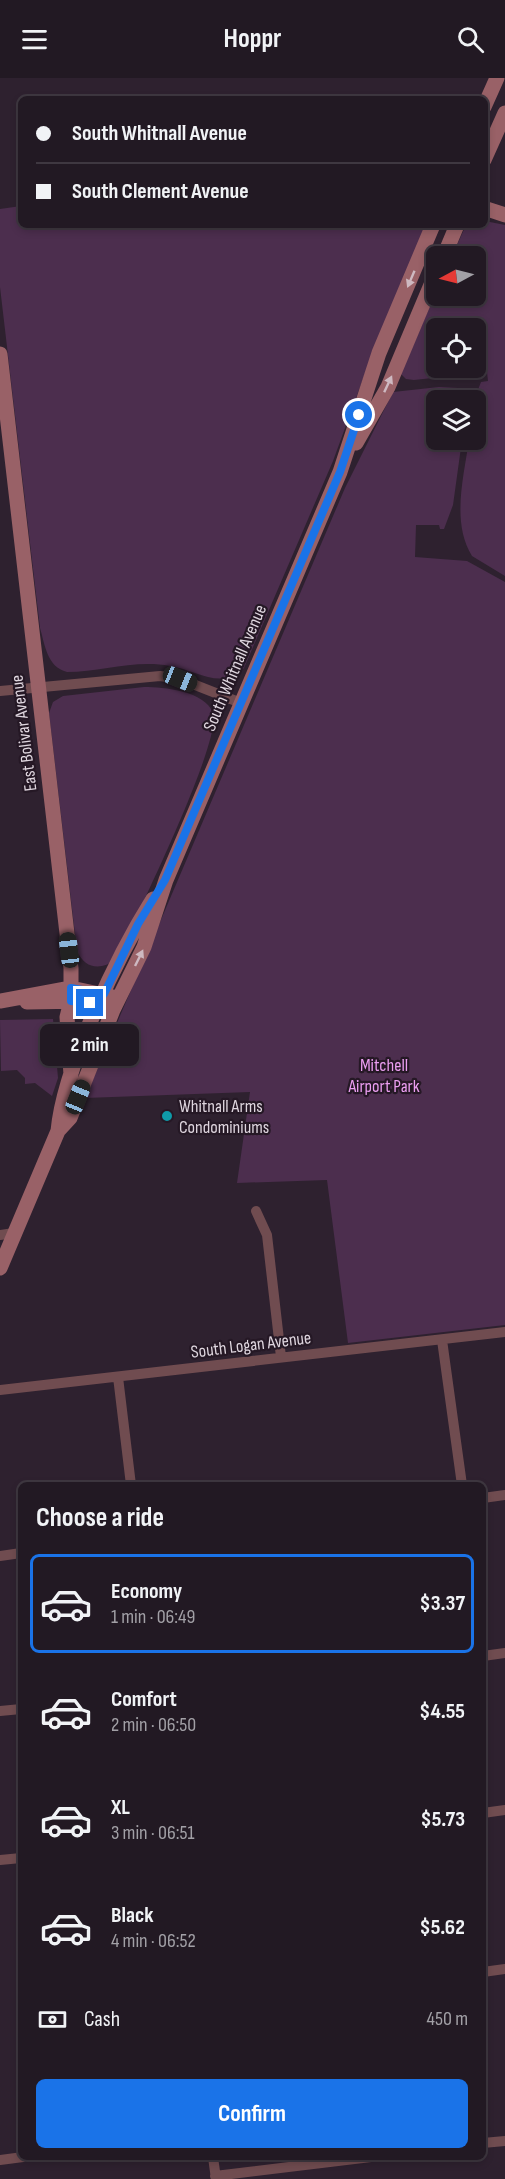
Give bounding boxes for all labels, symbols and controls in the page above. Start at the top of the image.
icon: menu [18,23,51,56]
text: Hoppr [224,23,281,55]
icon: search [454,23,487,56]
text: South Whitnall Avenue [72,120,247,147]
text: South Clement Avenue [72,178,249,205]
north arrow [426,246,486,306]
map controls [426,246,486,450]
one-way arrow [406,270,415,287]
button: locate [426,318,486,378]
one-way arrow [384,375,393,392]
button: layers [426,390,486,450]
route start [345,401,372,428]
street label: South Whitnall Avenue [199,602,271,734]
car [160,664,200,694]
street label: East Bolivar Avenue [6,674,42,792]
car [58,931,80,969]
one-way arrow [134,949,143,966]
route end [76,989,103,1016]
callout: 2 min [40,1024,140,1066]
text: 2 min [70,1033,109,1057]
park label: Mitchell Airport Park [347,1055,420,1097]
car [63,1077,93,1117]
place label: Whitnall Arms Condominiums [179,1096,269,1138]
marker: Whitnall Arms Condominiums [160,1109,174,1123]
street label: South Logan Avenue [190,1327,312,1363]
text: Choose a ride [36,1502,164,1534]
icon: car [39,1577,93,1631]
text: Economy [111,1578,182,1605]
text: $3.37 [419,1590,465,1617]
text: 1 min · 06:49 [111,1605,195,1629]
icon: car [39,1685,93,1739]
text: Comfort [111,1686,177,1713]
text: $4.55 [419,1698,465,1725]
text: 2 min · 06:50 [111,1713,196,1737]
icon: car [39,1793,93,1847]
text: XL [111,1794,130,1821]
text: $5.73 [420,1806,465,1833]
text: 3 min · 06:51 [111,1821,195,1845]
icon: car [39,1901,93,1955]
text: Black [111,1902,153,1929]
text: $5.62 [419,1914,465,1941]
text: 4 min · 06:52 [111,1929,196,1953]
icon: cash [36,2003,69,2036]
text: Cash [84,2006,120,2033]
text: 450 m [427,2007,468,2031]
button: Confirm [36,2079,468,2148]

